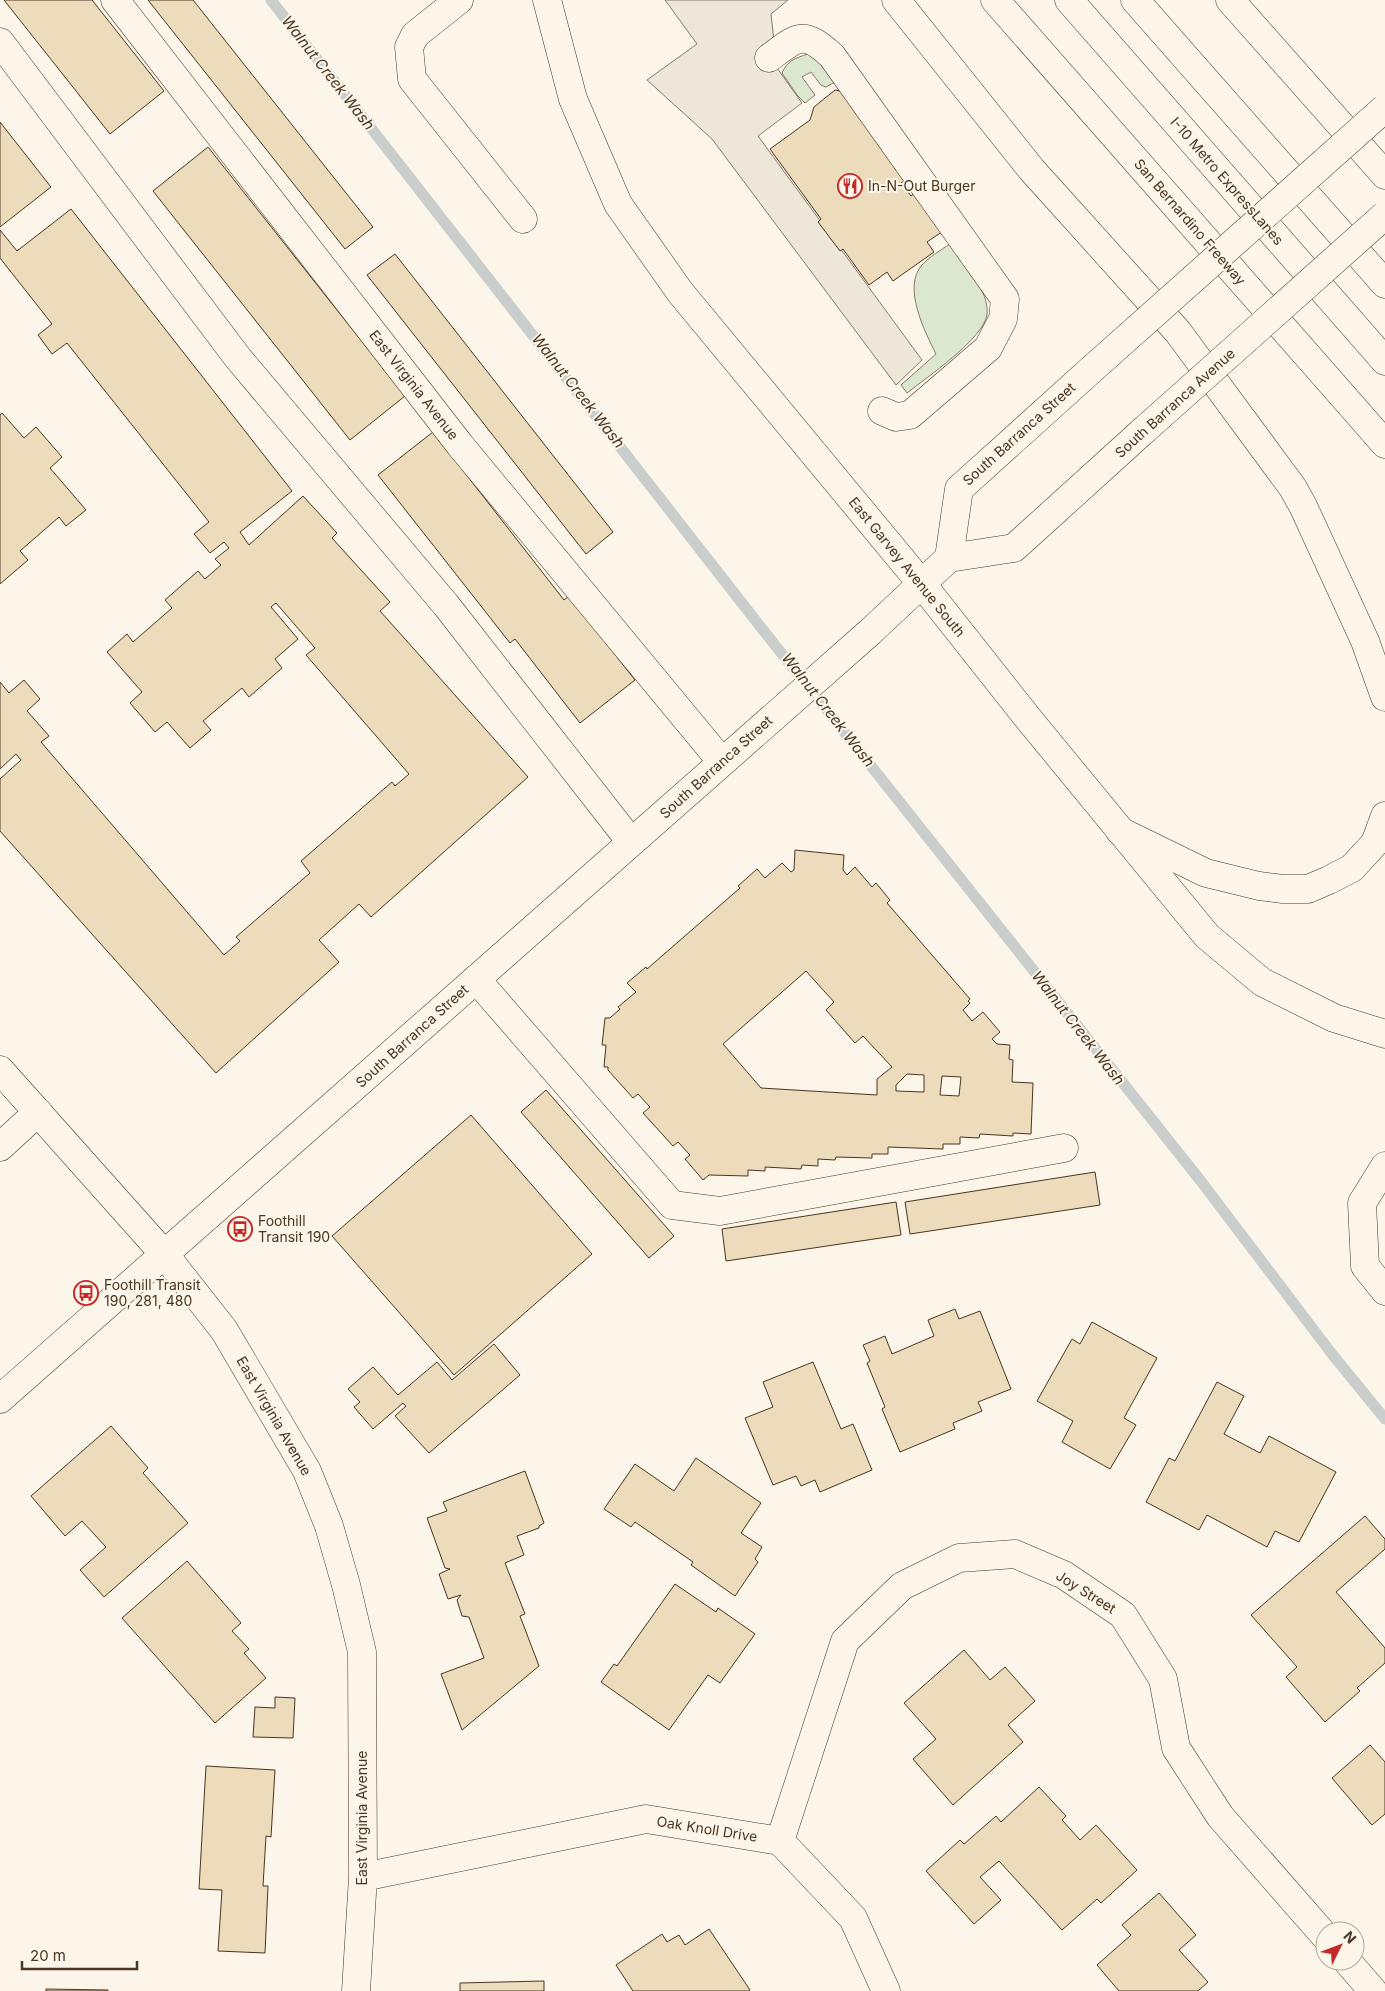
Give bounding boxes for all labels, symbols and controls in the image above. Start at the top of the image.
water label: Walnut Creek Wash [278,12,379,134]
street label: I-10 Metro ExpressLanes [1167,113,1287,248]
street label: San Bernardino Freeway [1131,155,1250,288]
restaurant icon: In-N-Out Burger [837,173,863,199]
place label: In-N-Out Burger [868,177,975,194]
street label: East Virginia Avenue [366,326,463,443]
water label: Walnut Creek Wash [528,330,629,452]
street label: South Barranca Avenue [1111,344,1238,461]
street label: South Barranca Street [959,378,1079,489]
street label: East Garvey Avenue South [846,493,969,640]
water label: Walnut Creek Wash [778,649,879,771]
street label: South Barranca Street [656,711,776,822]
water label: Walnut Creek Wash [1028,967,1129,1089]
street label: South Barranca Street [352,980,472,1091]
place label: Foothill Transit 190 [258,1212,330,1245]
bus stop icon: Foothill Transit 190 [227,1216,253,1242]
place label: Foothill Transit 190, 281, 480 [104,1276,201,1309]
bus stop icon: Foothill Transit 190, 281, 480 [73,1280,99,1306]
street label: East Virginia Avenue [233,1353,316,1478]
street label: Joy Street [1053,1566,1120,1617]
street label: East Virginia Avenue [353,1751,370,1885]
street label: Oak Knoll Drive [656,1812,759,1845]
north arrow [1315,1921,1365,1971]
text: N [1340,1927,1360,1947]
scale bar [22,1938,138,1970]
text: 20 m [30,1946,66,1965]

